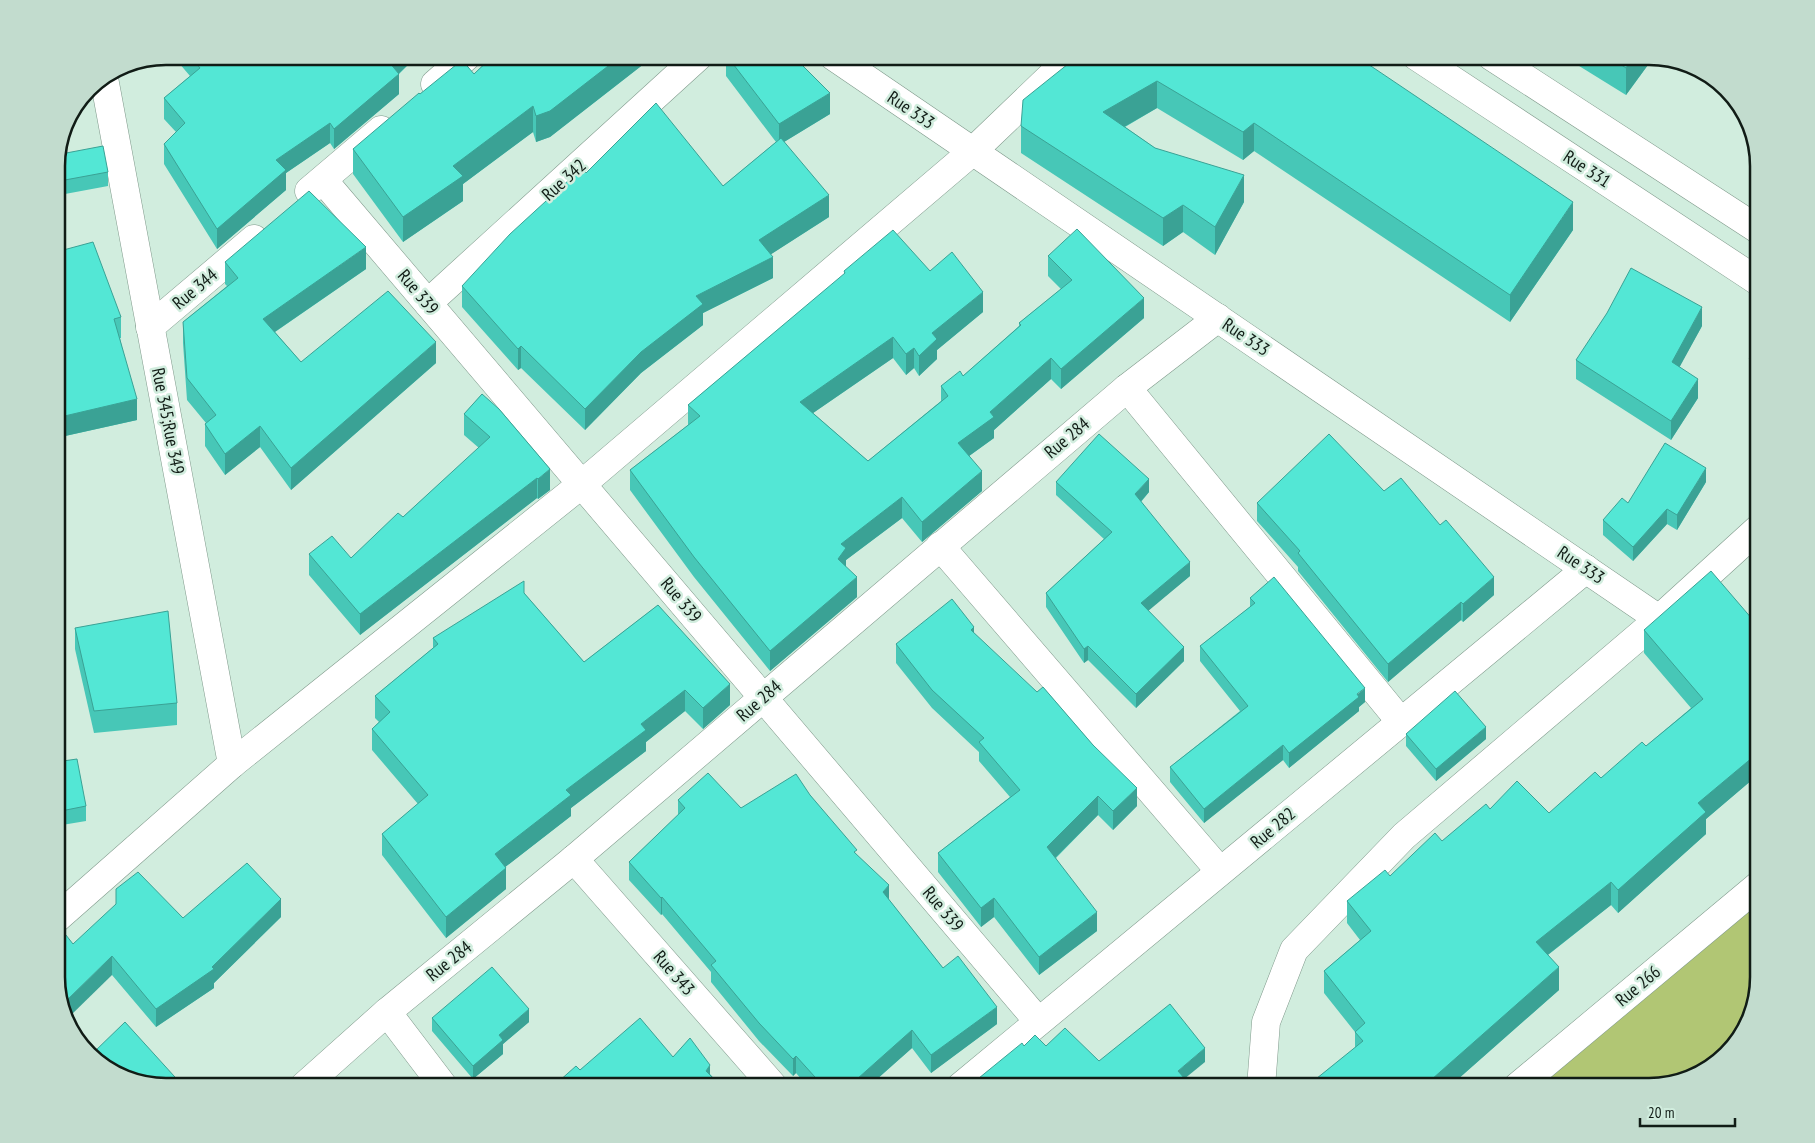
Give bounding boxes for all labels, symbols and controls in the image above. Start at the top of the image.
street label: Rue 333 [883,86,939,134]
street label: Rue 331 [1559,145,1615,192]
street label: Rue 342 [537,154,591,206]
street label: Rue 344 [167,263,222,314]
street label: Rue 339 [393,264,444,319]
street label: Rue 333 [1218,313,1274,361]
street label: Rue 345;Rue 349 [147,366,190,476]
street label: Rue 284 [1039,412,1094,463]
street label: Rue 333 [1553,541,1609,589]
street label: Rue 339 [656,572,707,627]
street label: Rue 284 [731,675,786,726]
street label: Rue 282 [1245,802,1300,853]
street label: Rue 339 [918,881,969,936]
street label: Rue 284 [421,935,476,986]
street label: Rue 343 [649,945,700,1000]
street label: Rue 266 [1610,960,1665,1011]
scale bar [1640,1096,1735,1128]
text: 20 m [1648,1103,1674,1122]

